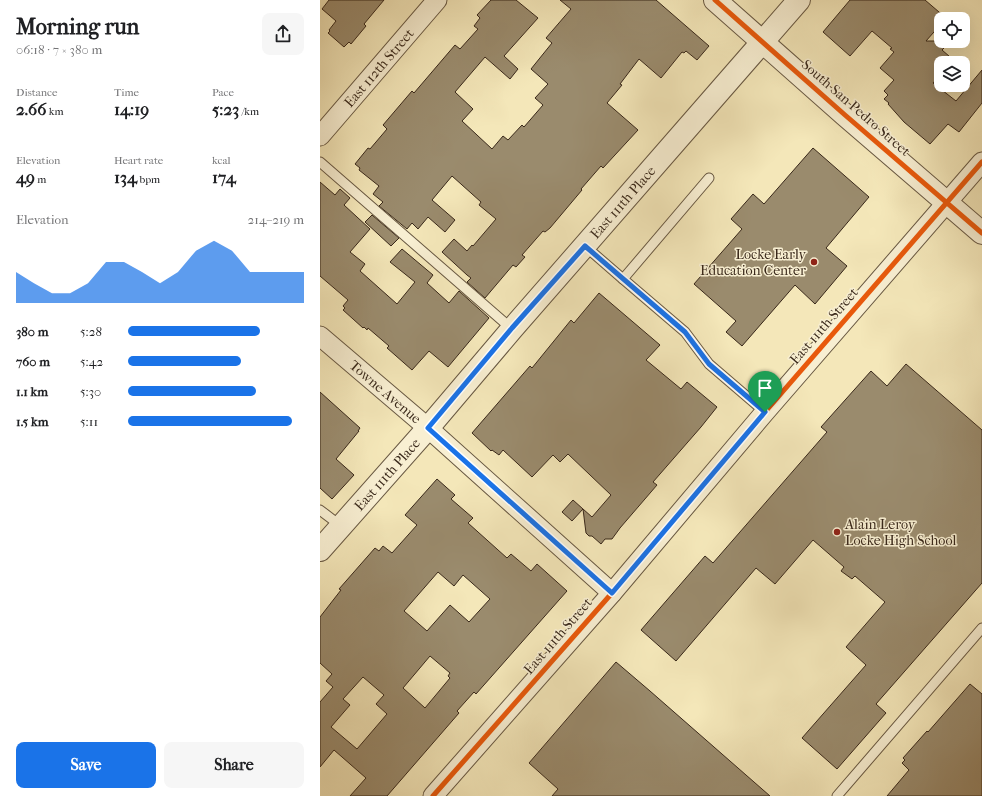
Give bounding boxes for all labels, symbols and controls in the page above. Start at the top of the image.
map controls [934,12,970,92]
button: locate [934,12,970,48]
button: share [262,13,304,55]
text: Morning run [16,14,139,40]
street label: East 112th Street [340,25,417,111]
text: 06:18 · 7 × 380 m [16,42,102,57]
street label: South San Pedro Street [798,56,914,160]
button: layers [934,56,970,92]
text: Distance [16,86,57,99]
text: Time [114,86,139,99]
text: Pace [212,86,234,99]
text: 2.66 [16,99,46,119]
text: 14:19 [114,99,149,119]
text: 5:23 [212,99,239,119]
text: km [46,105,64,118]
text: /km [239,105,259,118]
text: Elevation [16,154,60,167]
text: Heart rate [114,154,163,167]
text: kcal [212,154,231,167]
street label: East 111th Place [586,162,659,242]
text: 49 [16,167,35,187]
text: 134 [114,167,137,187]
text: 174 [212,167,236,187]
text: m [35,173,46,186]
text: bpm [137,173,160,186]
text: Elevation [16,212,69,227]
text: 214–219 m [248,212,304,227]
place label: Locke Early Education Center [700,246,807,279]
marker: Locke Early Education Center [809,257,819,267]
street label: East 111th Street [786,284,862,368]
text: 380 m [16,324,49,339]
text: 5:28 [80,324,102,339]
text: 760 m [16,354,50,369]
text: 5:42 [80,354,103,369]
street label: Towne Avenue [346,357,425,427]
pin [748,371,782,412]
icon: arrive [754,377,776,399]
text: 1.1 km [16,384,48,399]
text: 5:30 [80,384,101,399]
text: 1.5 km [16,414,49,429]
text: 5:11 [80,414,98,429]
street label: East 111th Place [350,435,424,514]
place label: Alain Leroy Locke High School [844,516,956,549]
marker: Alain Leroy Locke High School [832,527,842,537]
street label: East 111th Street [520,594,596,678]
button: Save [16,742,156,788]
button: Share [164,742,304,788]

